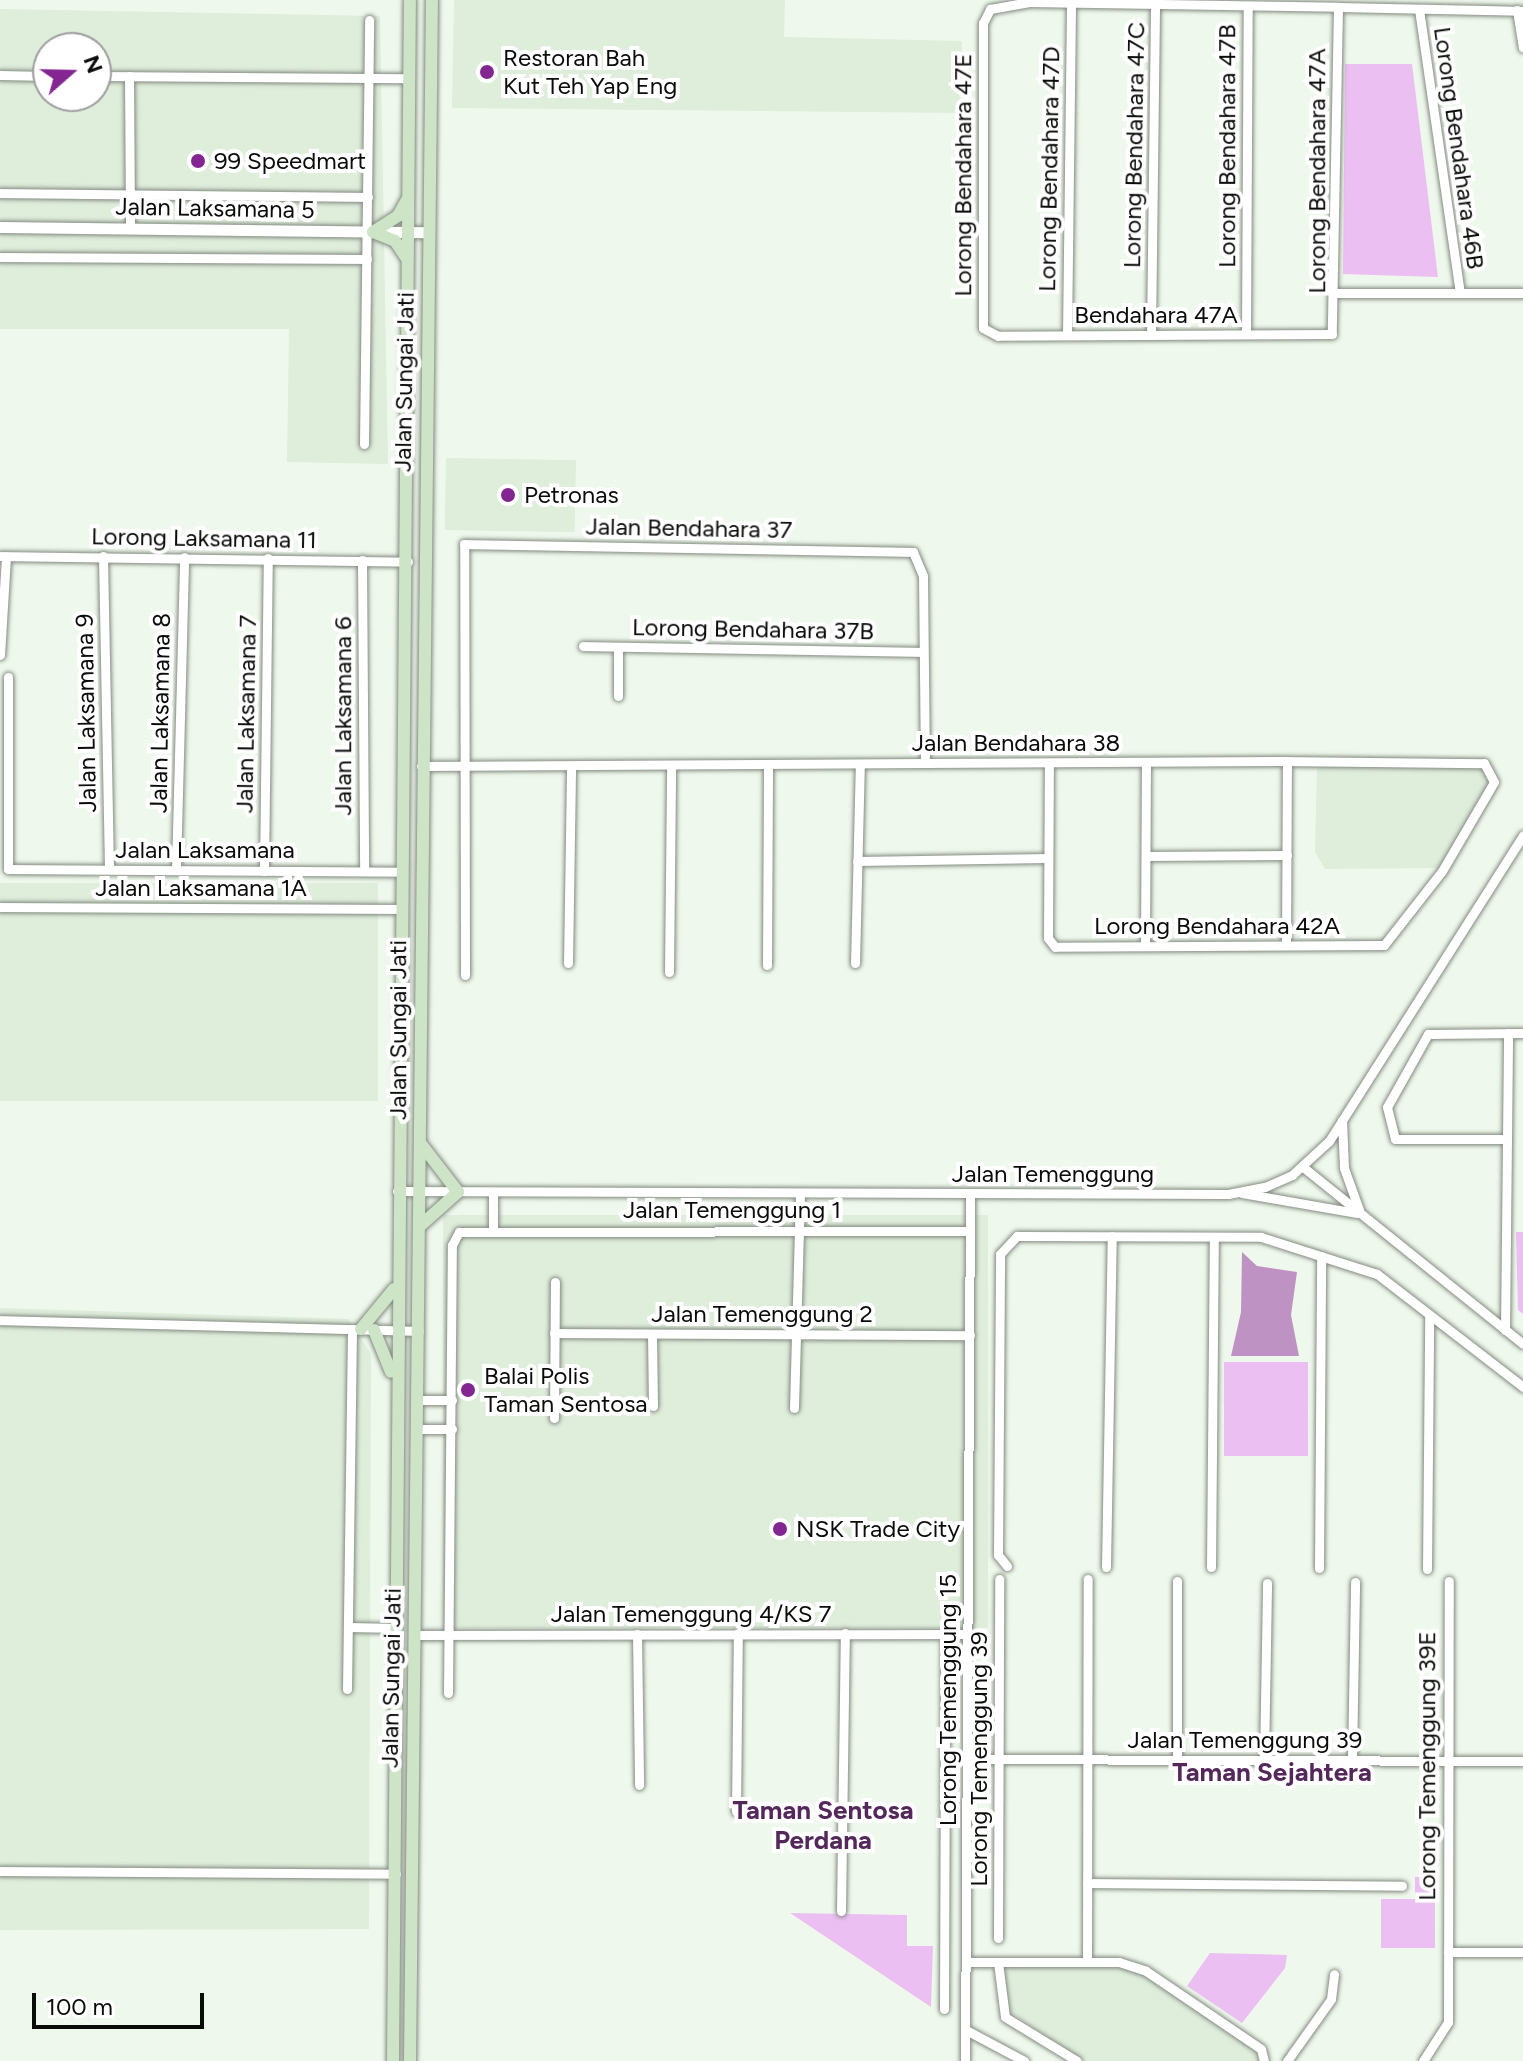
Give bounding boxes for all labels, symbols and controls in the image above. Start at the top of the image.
street label: Lorong Bendahara 47C [1117,22,1151,268]
street label: Lorong Bendahara 47B [1213,24,1241,268]
street label: Lorong Bendahara 46B [1428,25,1490,271]
north arrow [32,32,112,112]
place label: Restoran Bah Kut Teh Yap Eng [503,44,677,100]
street label: Lorong Bendahara 47D [1032,46,1066,292]
street label: Lorong Bendahara 47A [1303,48,1331,294]
text: N [78,52,109,77]
street label: Lorong Bendahara 47E [949,53,977,297]
marker: Restoran Bah Kut Teh Yap Eng [478,63,496,81]
place label: 99 Speedmart [214,147,366,175]
marker: 99 Speedmart [189,152,207,170]
street label: Jalan Laksamana 5 [115,192,315,224]
street label: Jalan Sungai Jati [388,292,420,472]
street label: Bendahara 47A [1074,301,1238,329]
place label: Petronas [524,481,619,509]
marker: Petronas [499,486,517,504]
street label: Jalan Bendahara 37 [585,512,793,544]
street label: Lorong Laksamana 11 [91,522,317,554]
street label: Lorong Bendahara 37B [632,612,874,646]
street label: Jalan Laksamana 9 [70,613,102,813]
street label: Jalan Laksamana 8 [144,613,176,813]
street label: Jalan Laksamana 7 [230,615,262,813]
street label: Jalan Laksamana 6 [329,616,357,816]
street label: Jalan Bendahara 38 [912,729,1120,757]
street label: Jalan Laksamana [115,836,295,864]
street label: Jalan Laksamana 1A [95,874,307,902]
street label: Lorong Bendahara 42A [1094,912,1340,940]
street label: Jalan Sungai Jati [384,940,412,1120]
street label: Jalan Temenggung [952,1160,1154,1188]
street label: Jalan Temenggung 1 [623,1196,841,1224]
street label: Jalan Temenggung 2 [651,1300,873,1328]
place label: Balai Polis Taman Sentosa [484,1362,648,1418]
marker: Balai Polis Taman Sentosa [459,1381,477,1399]
place label: NSK Trade City [796,1515,960,1543]
marker: NSK Trade City [771,1520,789,1538]
street label: Lorong Temenggung 15 [934,1574,962,1826]
street label: Jalan Sungai Jati [375,1588,407,1768]
street label: Jalan Temenggung 4/KS 7 [551,1600,831,1628]
street label: Lorong Temenggung 39 [965,1631,993,1887]
street label: Lorong Temenggung 39E [1413,1631,1441,1901]
street label: Jalan Temenggung 39 [1128,1726,1362,1754]
district label: Taman Sejahtera [1172,1757,1372,1789]
district label: Taman Sentosa Perdana [732,1795,914,1856]
scale bar [36,1977,208,2027]
text: 100 m [46,1992,113,2021]

